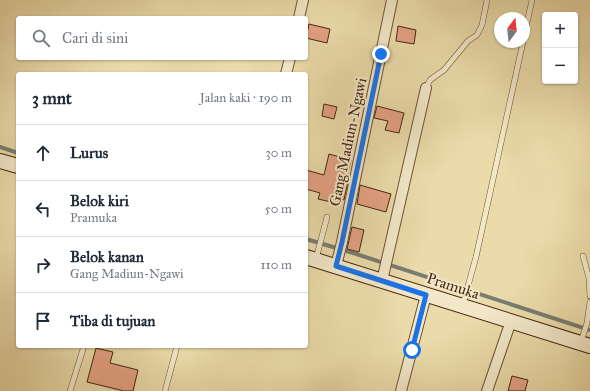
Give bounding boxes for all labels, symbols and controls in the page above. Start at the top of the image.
north arrow [494,12,530,48]
map controls [542,12,578,84]
button: + [542,12,578,48]
search box [16,16,308,60]
icon: search [30,27,52,49]
text: Cari di sini [62,29,128,47]
route end [372,45,390,63]
button: − [542,48,578,84]
street label: Gang Madiun-Ngawi [326,76,370,208]
text: 3 mnt [32,88,72,109]
text: Jalan kaki · 190 m [200,90,292,106]
icon: ahead [32,142,54,164]
text: Lurus [70,144,108,162]
text: 30 m [266,145,292,161]
text: Belok kiri [70,192,129,210]
icon: left [32,198,54,220]
text: 50 m [265,201,292,217]
text: Pramuka [70,210,117,226]
text: Belok kanan [70,248,144,266]
icon: right [32,254,54,276]
text: 110 m [260,257,292,273]
text: Gang Madiun-Ngawi [70,266,184,282]
street label: Pramuka [424,269,482,303]
icon: arrive [32,310,54,332]
text: Tiba di tujuan [70,312,155,330]
route start [403,341,421,359]

